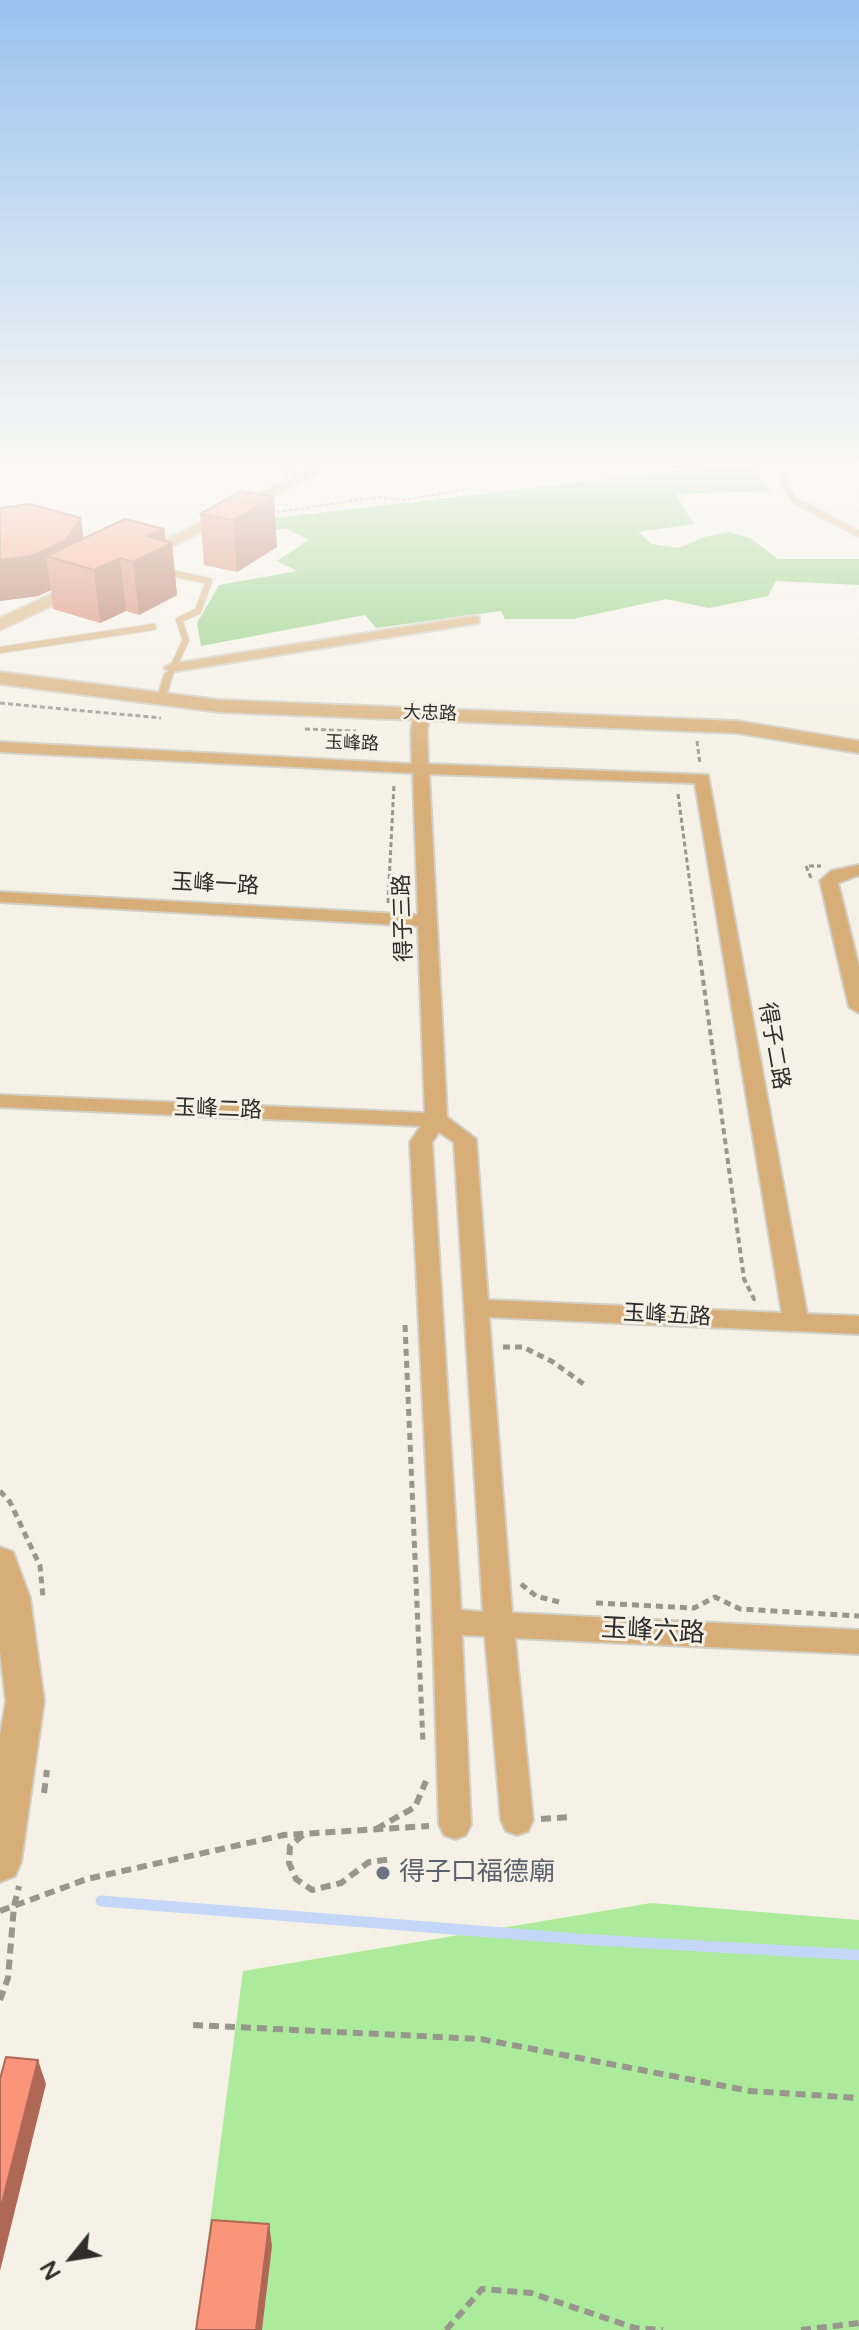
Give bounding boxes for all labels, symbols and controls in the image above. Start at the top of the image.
street label: 大忠路 [403,702,457,726]
street label: 玉峰路 [325,732,379,756]
street label: 玉峰一路 [170,870,260,900]
street label: 得子三路 [389,874,419,962]
street label: 得子二路 [752,1000,794,1092]
street label: 玉峰二路 [174,1095,262,1125]
street label: 玉峰五路 [622,1301,712,1331]
street label: 玉峰六路 [600,1614,706,1650]
place label: 得子口福德廟 [399,1857,555,1889]
marker: 得子口福德廟 [374,1864,392,1882]
north arrow [32,2218,112,2298]
text: N [36,2256,67,2284]

